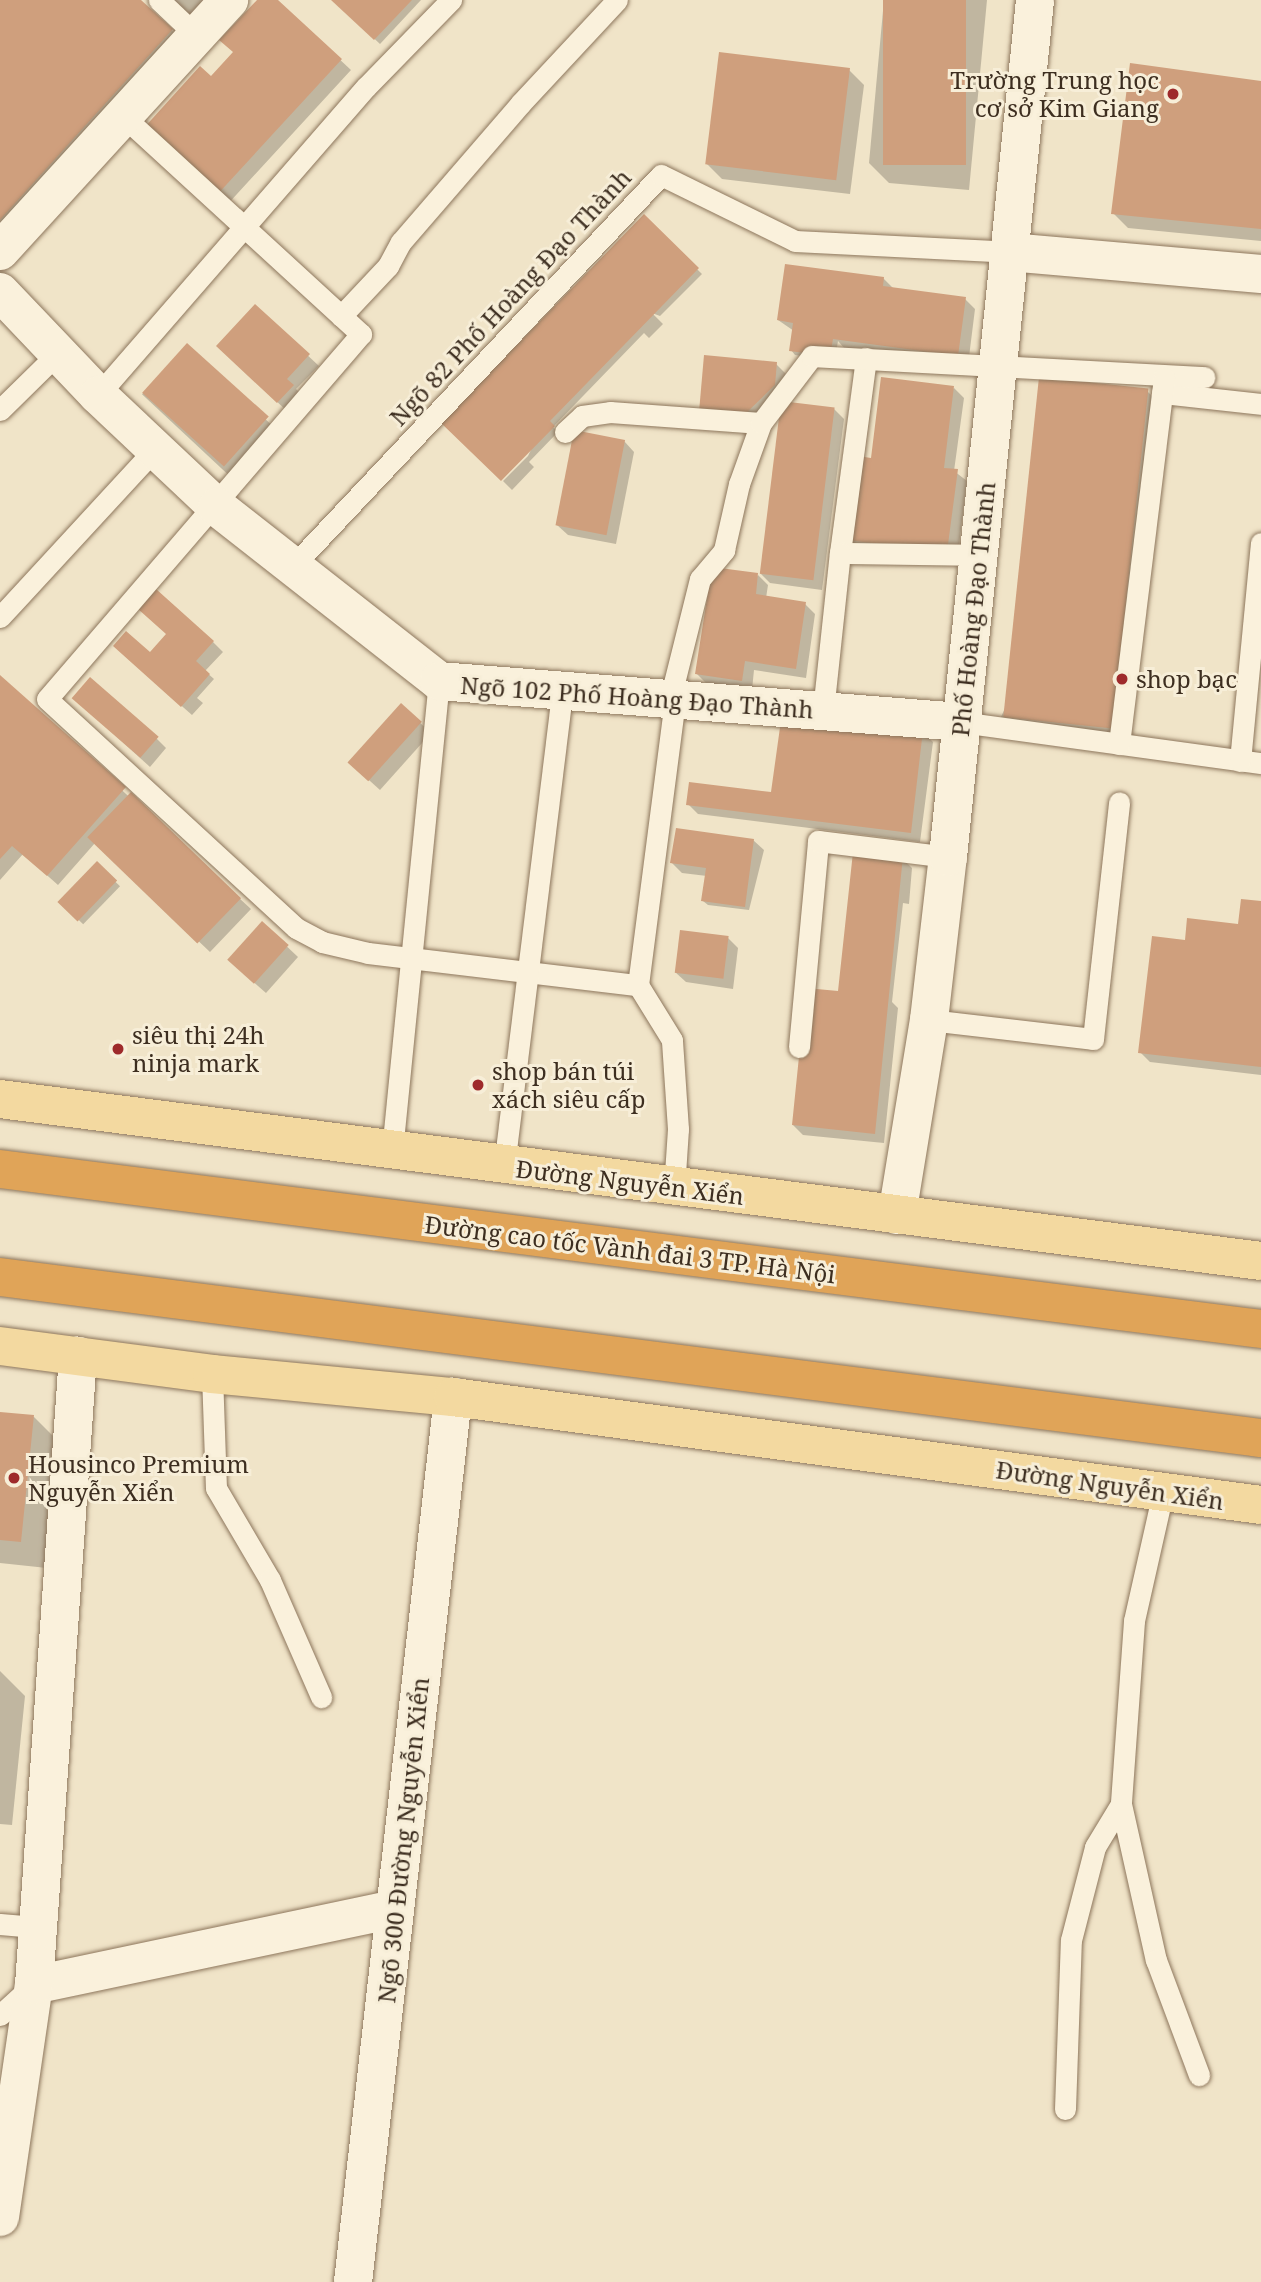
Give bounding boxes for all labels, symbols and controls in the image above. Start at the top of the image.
place label: Trường Trung học cơ sở Kim Giang [950,66,1159,122]
marker: Trường Trung học cơ sở Kim Giang [1165,86,1181,102]
street label: Ngõ 82 Phố Hoàng Đạo Thành [383,163,637,431]
street label: Phố Hoàng Đạo Thành [945,480,1001,738]
place label: shop bạc [1136,665,1237,693]
street label: Ngõ 102 Phố Hoàng Đạo Thành [459,670,815,724]
marker: shop bạc [1114,671,1130,687]
place label: siêu thị 24h ninja mark [132,1021,265,1077]
marker: siêu thị 24h ninja mark [110,1041,126,1057]
place label: shop bán túi xách siêu cấp [492,1057,646,1113]
marker: shop bán túi xách siêu cấp [470,1077,486,1093]
street label: Đường Nguyễn Xiển [514,1154,746,1210]
street label: Đường cao tốc Vành đai 3 TP. Hà Nội [423,1210,837,1288]
place label: Housinco Premium Nguyễn Xiển [28,1450,249,1506]
street label: Đường Nguyễn Xiển [994,1455,1226,1515]
marker: Housinco Premium Nguyễn Xiển [6,1470,22,1486]
street label: Ngõ 300 Đường Nguyễn Xiển [372,1676,434,2004]

